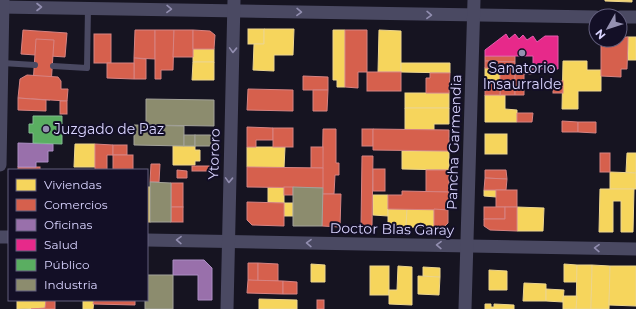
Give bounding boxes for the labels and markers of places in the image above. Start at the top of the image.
marker: Sanatorio Insaurralde [517,48,527,58]
place label: Sanatorio Insaurralde [483,59,561,93]
place label: Juzgado de Paz [53,120,164,138]
marker: Juzgado de Paz [41,124,51,134]

